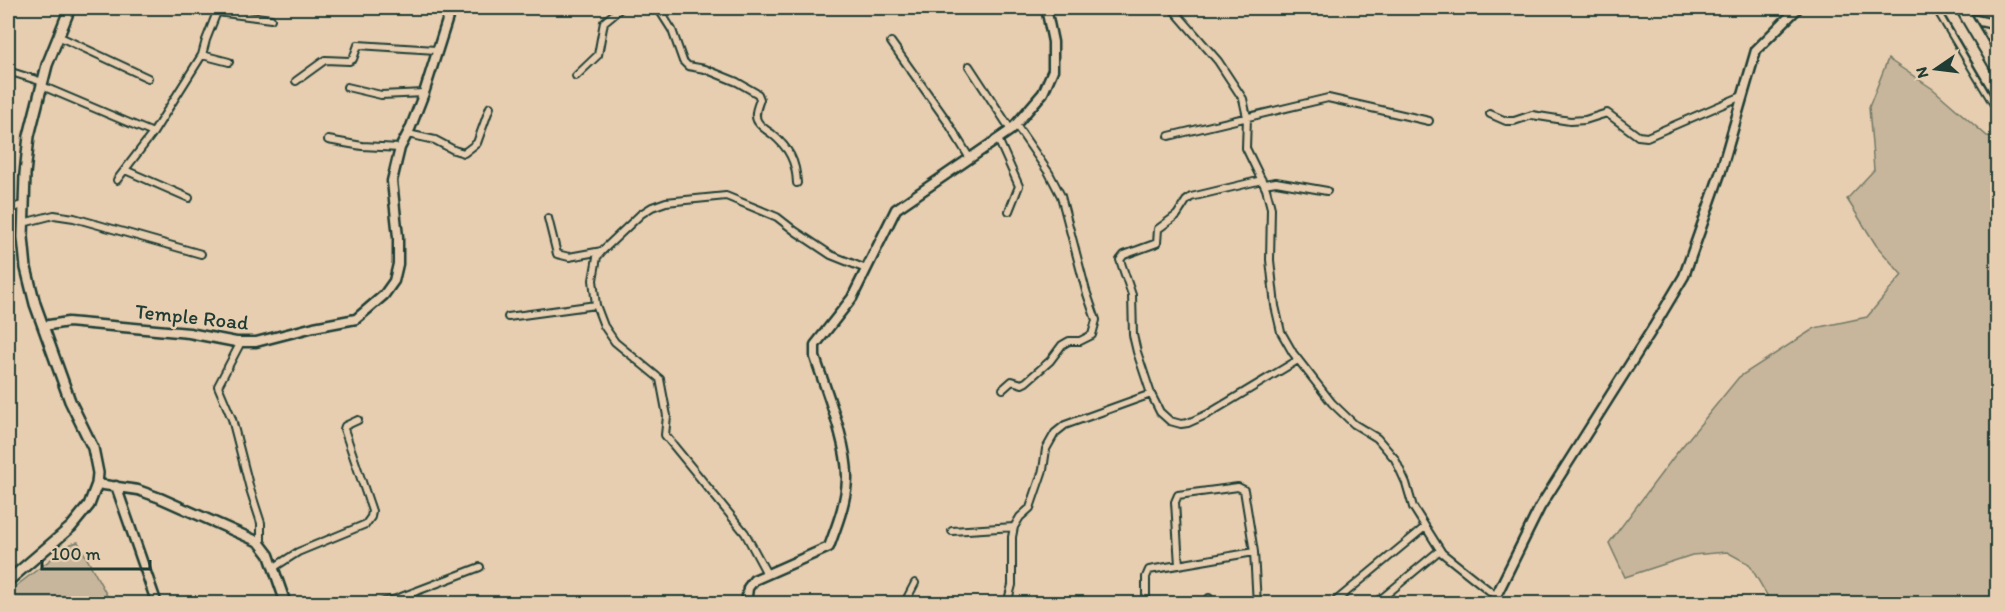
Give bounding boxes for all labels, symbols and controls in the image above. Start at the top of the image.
north arrow [1906,39,1966,99]
text: N [1911,65,1932,80]
street label: Temple Road [134,298,251,335]
scale bar [42,533,150,571]
text: 100 m [51,543,101,565]

